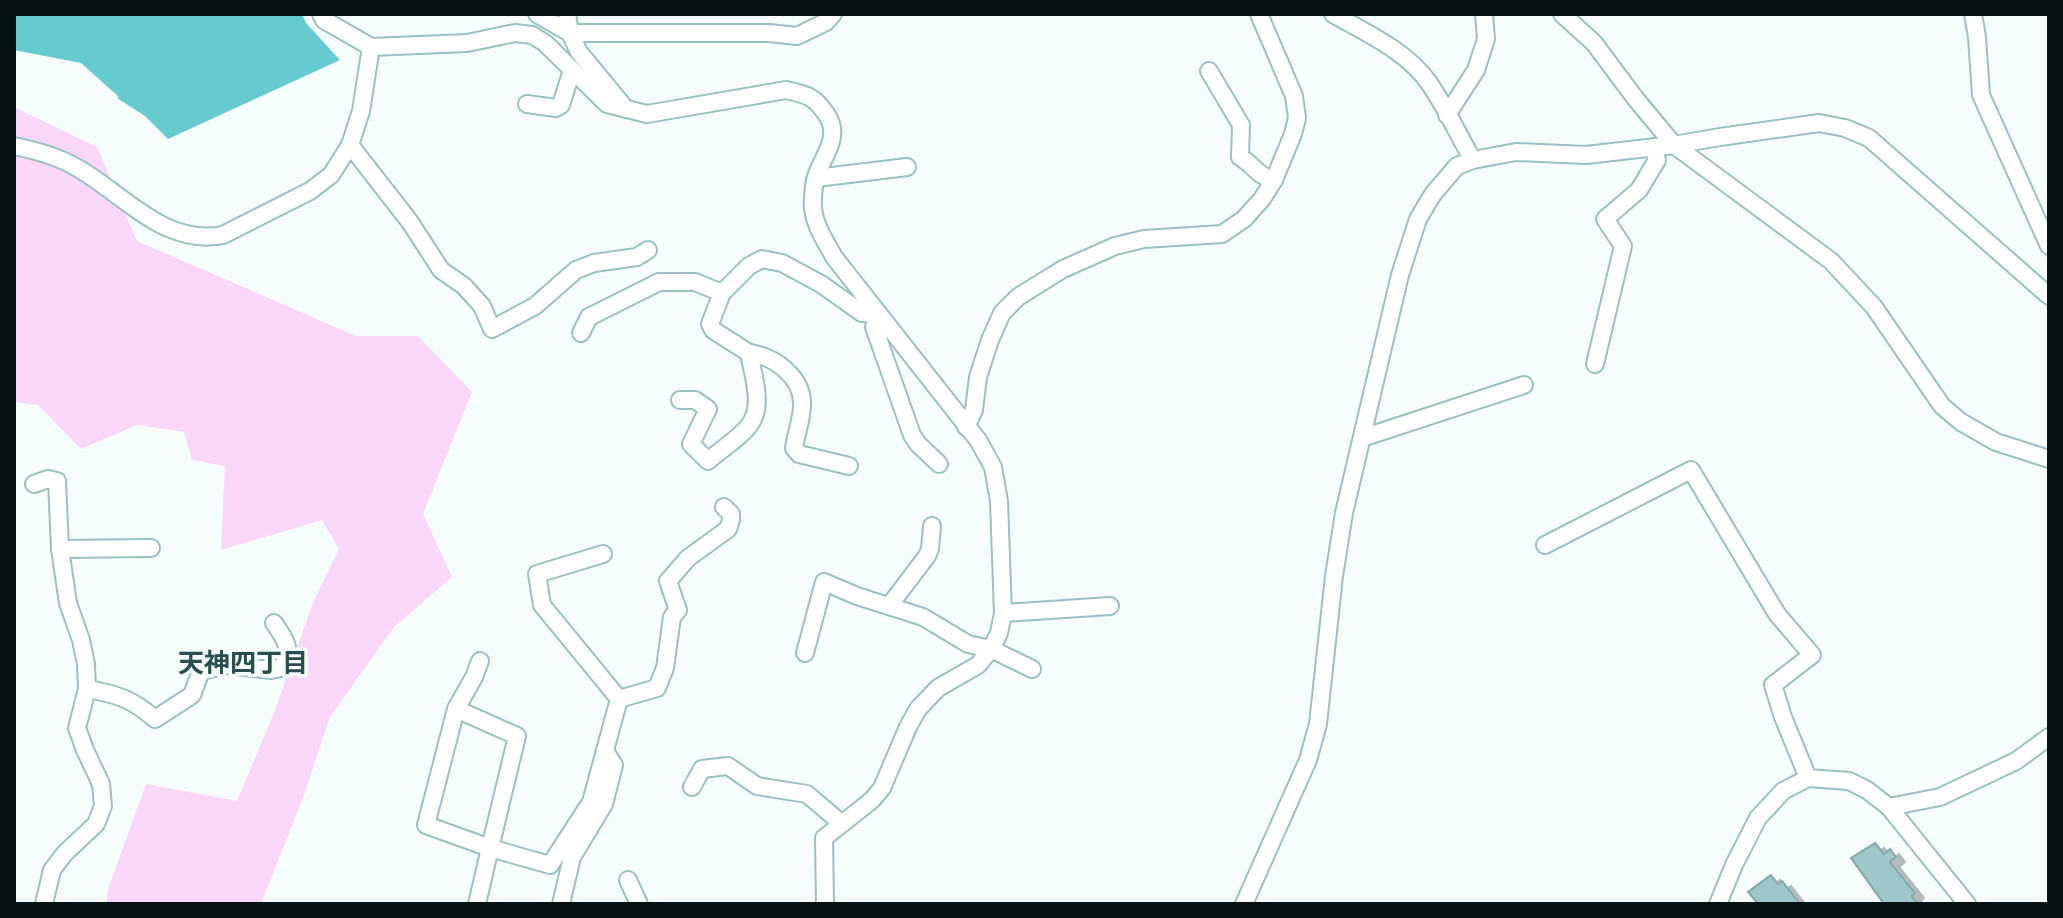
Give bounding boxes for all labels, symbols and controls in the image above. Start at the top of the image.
district label: 天神四丁目 [178,646,308,680]

